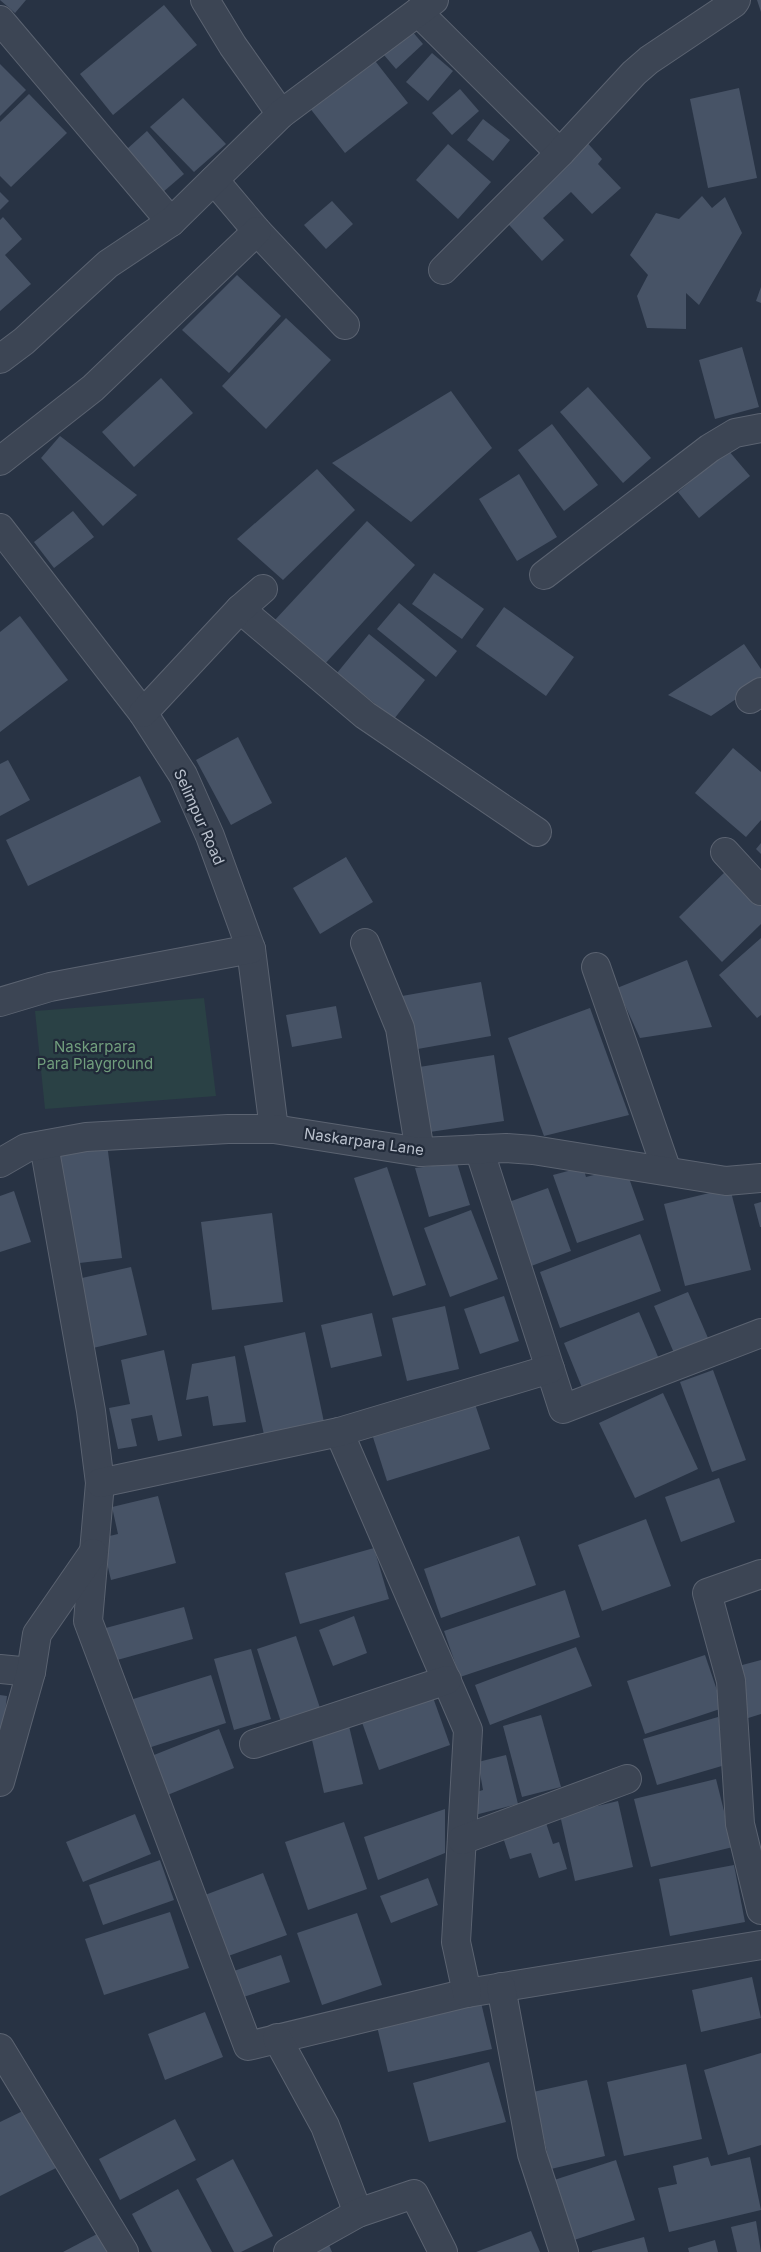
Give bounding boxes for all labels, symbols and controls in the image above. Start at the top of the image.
street label: Selimpur Road [170,766,229,868]
park label: Naskarpara Para Playground [37,1037,153,1073]
street label: Naskarpara Lane [303,1124,425,1159]

